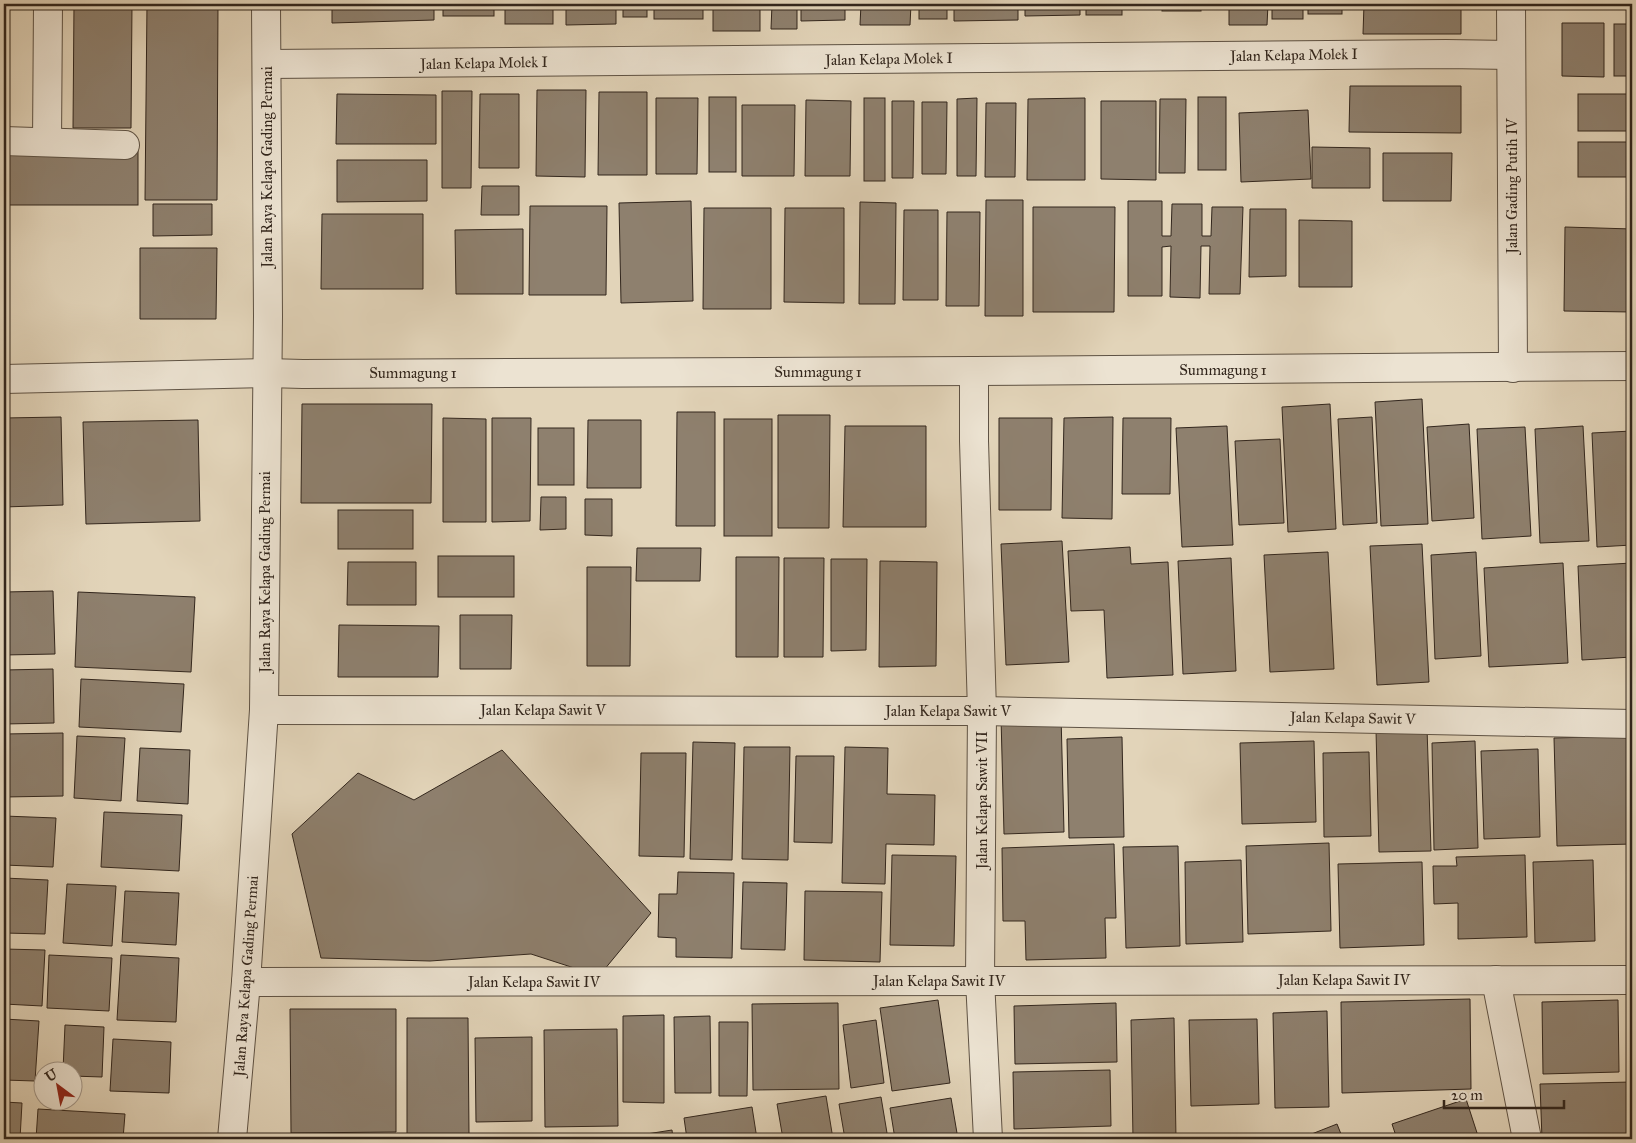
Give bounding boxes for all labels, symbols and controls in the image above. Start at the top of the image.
street label: Jalan Kelapa Molek I [1228,45,1358,66]
street label: Jalan Kelapa Molek I [823,49,953,70]
street label: Jalan Kelapa Molek I [418,53,548,74]
street label: Jalan Raya Kelapa Gading Permai [258,66,277,270]
street label: Jalan Gading Putih IV [1503,118,1522,256]
street label: Summagung 1 [1179,361,1267,379]
street label: Summagung 1 [774,363,862,381]
street label: Summagung 1 [369,364,457,382]
street label: Jalan Raya Kelapa Gading Permai [256,471,275,675]
street label: Jalan Kelapa Sawit V [478,701,606,720]
street label: Jalan Kelapa Sawit V [883,702,1011,721]
street label: Jalan Kelapa Sawit V [1288,708,1417,729]
street label: Jalan Kelapa Sawit VII [973,731,992,871]
street label: Jalan Raya Kelapa Gading Permai [230,875,263,1079]
street label: Jalan Kelapa Sawit IV [1276,971,1411,990]
street label: Jalan Kelapa Sawit IV [871,972,1006,991]
street label: Jalan Kelapa Sawit IV [466,973,601,992]
north arrow [32,1060,82,1110]
text: U [42,1065,61,1086]
scale bar [1444,1078,1564,1110]
text: 20 m [1451,1086,1483,1104]

